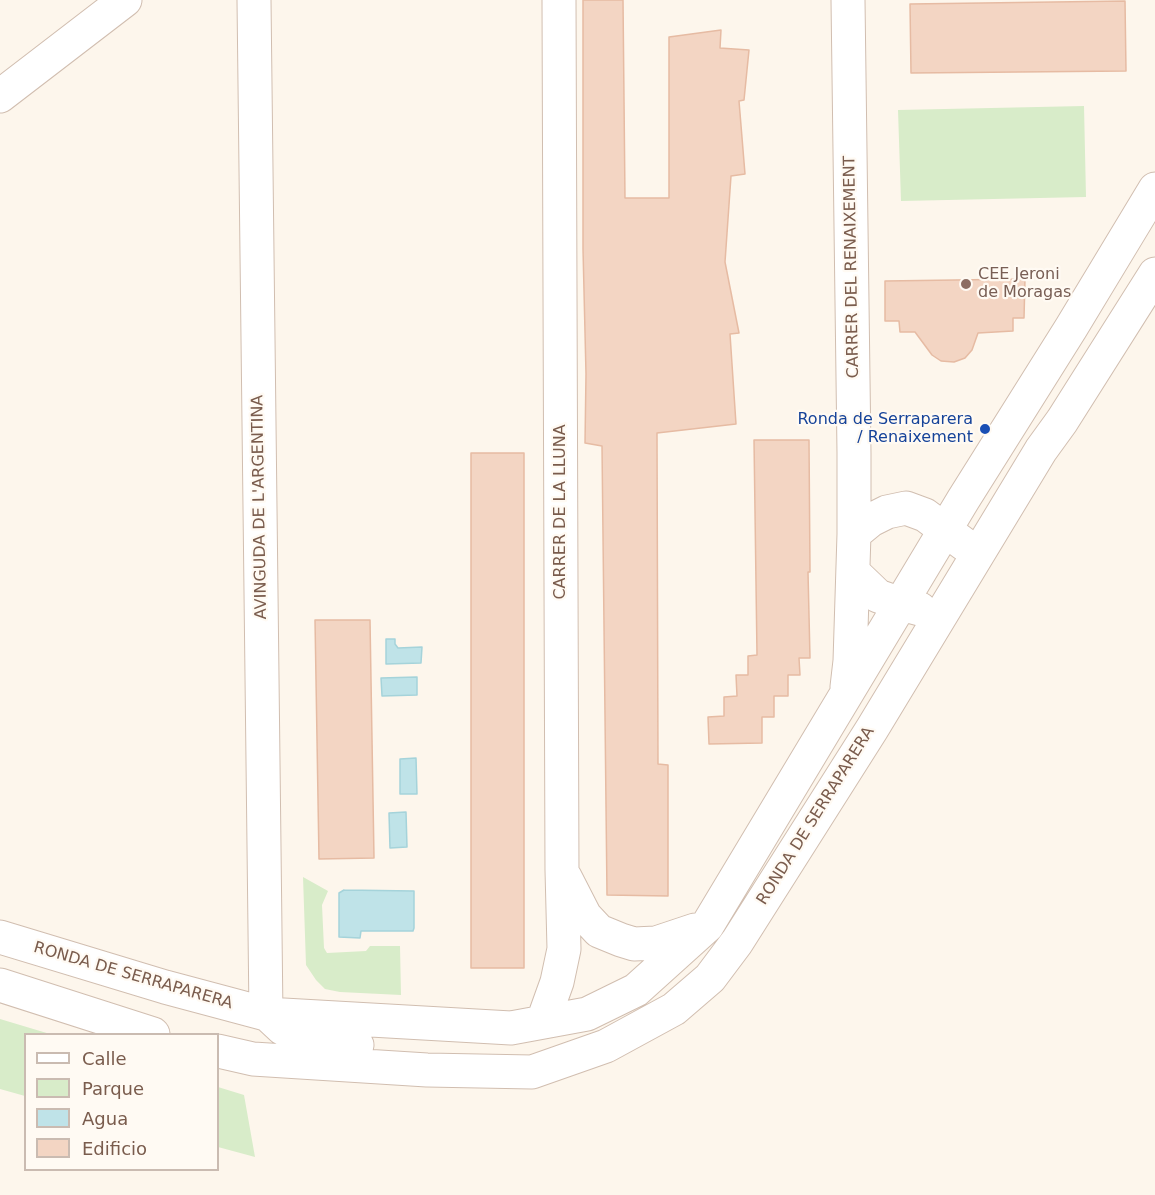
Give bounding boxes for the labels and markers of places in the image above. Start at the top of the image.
place label: CEE Jeroni de Moragas [978,265,1071,303]
marker: CEE Jeroni de Moragas [959,277,973,291]
place label: Ronda de Serraparera / Renaixement [797,410,973,448]
marker: Ronda de Serraparera / Renaixement [978,422,992,436]

